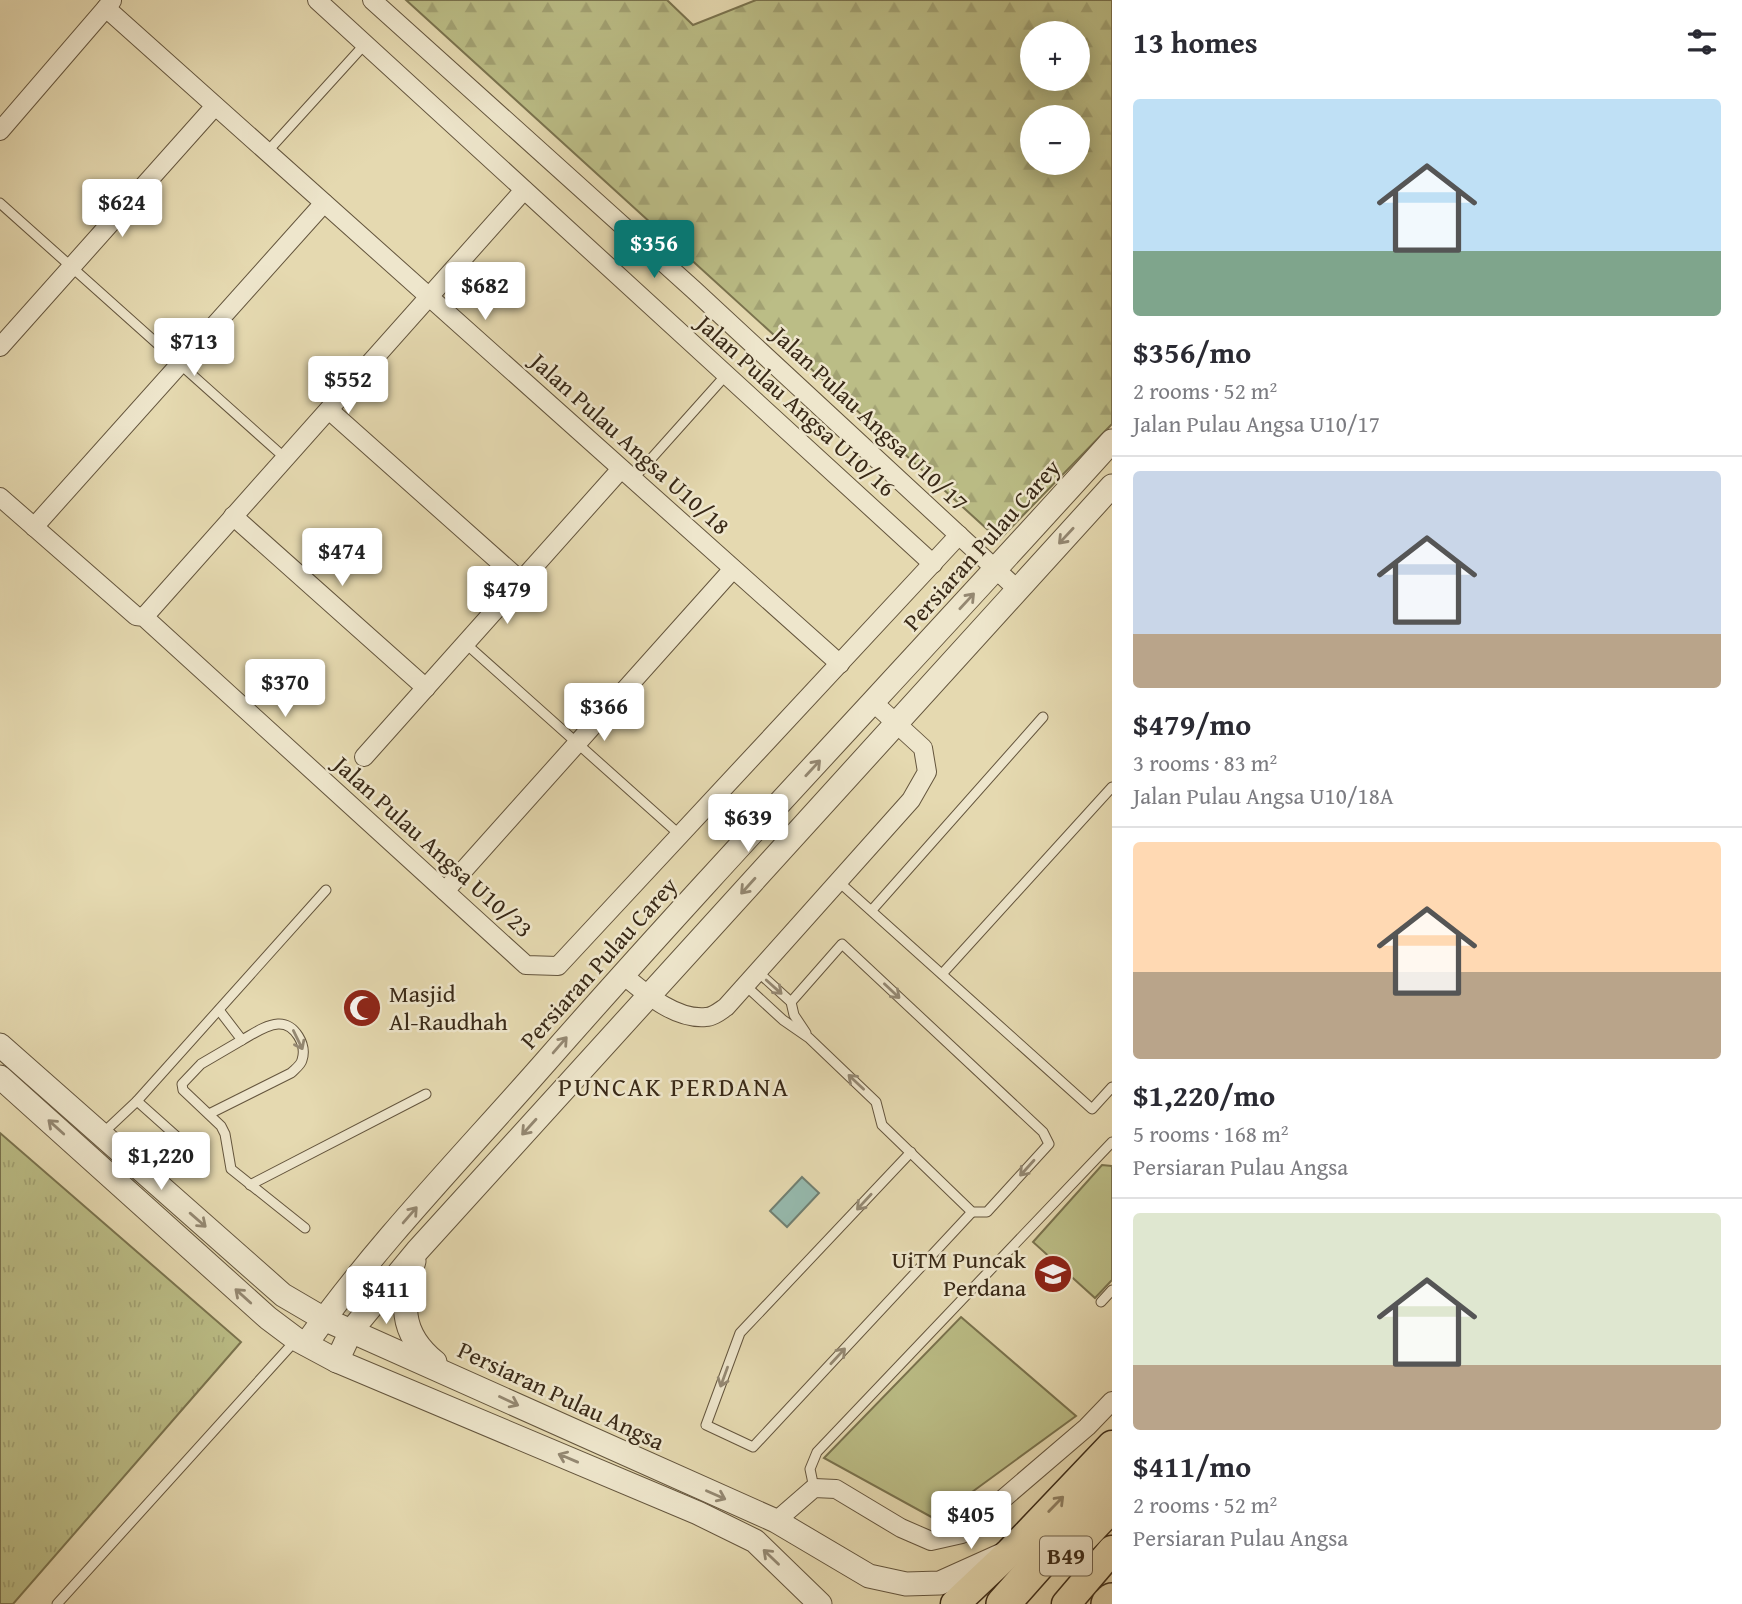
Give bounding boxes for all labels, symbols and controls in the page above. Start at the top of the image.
text: 13 homes [1133,20,1258,64]
map controls [1020,21,1090,175]
button: + [1020,21,1090,91]
icon: filters [1683,23,1721,61]
button: − [1020,105,1090,175]
icon: home [1364,145,1490,271]
pin: $624 [81,180,163,239]
text: $624 [98,185,146,218]
pin: $356 [613,220,695,280]
text: $356 [630,226,678,259]
pin: $682 [444,262,526,322]
text: $682 [461,268,509,301]
street label: Jalan Pulau Angsa U10/16 [687,304,904,505]
street label: Jalan Pulau Angsa U10/17 [762,316,976,519]
pin: $713 [153,318,235,378]
text: $713 [170,324,218,357]
text: $356/mo [1133,330,1251,374]
street label: Jalan Pulau Angsa U10/18 [521,342,738,543]
pin: $552 [307,356,389,416]
text: $552 [324,362,372,395]
text: 2 rooms · 52 m² [1133,374,1277,407]
text: Jalan Pulau Angsa U10/17 [1133,407,1380,440]
street label: Persiaran Pulau Carey [895,451,1069,638]
icon: home [1364,517,1490,643]
one-way arrow [1057,527,1074,544]
pin: $474 [301,528,383,588]
text: $474 [318,534,366,567]
pin: $479 [466,566,548,626]
text: $479 [483,572,531,605]
one-way arrow [959,593,976,610]
pin: $370 [244,660,326,719]
text: $370 [261,665,309,698]
pin: $366 [563,684,645,743]
text: $366 [580,689,628,722]
text: $479/mo [1133,702,1251,746]
street label: Jalan Pulau Angsa U10/23 [324,745,541,946]
text: 3 rooms · 83 m² [1133,746,1277,779]
one-way arrow [804,760,821,778]
text: Jalan Pulau Angsa U10/18A [1133,779,1394,812]
pin: $639 [707,794,789,854]
text: $639 [724,800,772,833]
street label: Persiaran Pulau Carey [512,869,686,1056]
one-way arrow [740,877,756,895]
icon: home [1364,888,1490,1014]
place label: Masjid Al-Raudhah [389,976,508,1039]
one-way arrow [765,979,783,995]
one-way arrow [883,983,901,999]
mosque icon: Masjid Al-Raudhah [341,987,383,1029]
one-way arrow [292,1029,306,1050]
one-way arrow [552,1036,568,1054]
district label: PUNCAK PERDANA [558,1067,790,1106]
text: $1,220/mo [1133,1073,1275,1117]
one-way arrow [848,1074,865,1091]
text: 5 rooms · 168 m² [1133,1117,1288,1150]
one-way arrow [521,1118,538,1135]
one-way arrow [48,1119,65,1136]
pin: $1,220 [104,1132,218,1192]
text: $1,220 [128,1138,194,1171]
text: Persiaran Pulau Angsa [1133,1150,1348,1183]
one-way arrow [1019,1159,1036,1176]
one-way arrow [856,1193,872,1211]
one-way arrow [402,1207,418,1225]
one-way arrow [189,1212,207,1228]
place label: UiTM Puncak Perdana [892,1242,1027,1305]
school or university icon: UiTM Puncak Perdana [1032,1253,1074,1295]
icon: home [1364,1259,1490,1385]
pin: $411 [345,1266,427,1326]
text: $411 [362,1272,410,1305]
one-way arrow [235,1288,253,1304]
street label: Persiaran Pulau Angsa [452,1332,671,1459]
one-way arrow [830,1347,846,1365]
one-way arrow [717,1366,729,1388]
one-way arrow [498,1395,519,1408]
text: $411/mo [1133,1444,1251,1488]
one-way arrow [557,1450,579,1463]
text: 2 rooms · 52 m² [1133,1488,1277,1521]
one-way arrow [705,1489,726,1502]
pin: $405 [930,1492,1012,1551]
one-way arrow [1047,1496,1064,1513]
text: $405 [947,1497,995,1530]
text: Persiaran Pulau Angsa [1133,1521,1348,1554]
road number: B49 [1040,1536,1092,1576]
one-way arrow [763,1548,780,1565]

